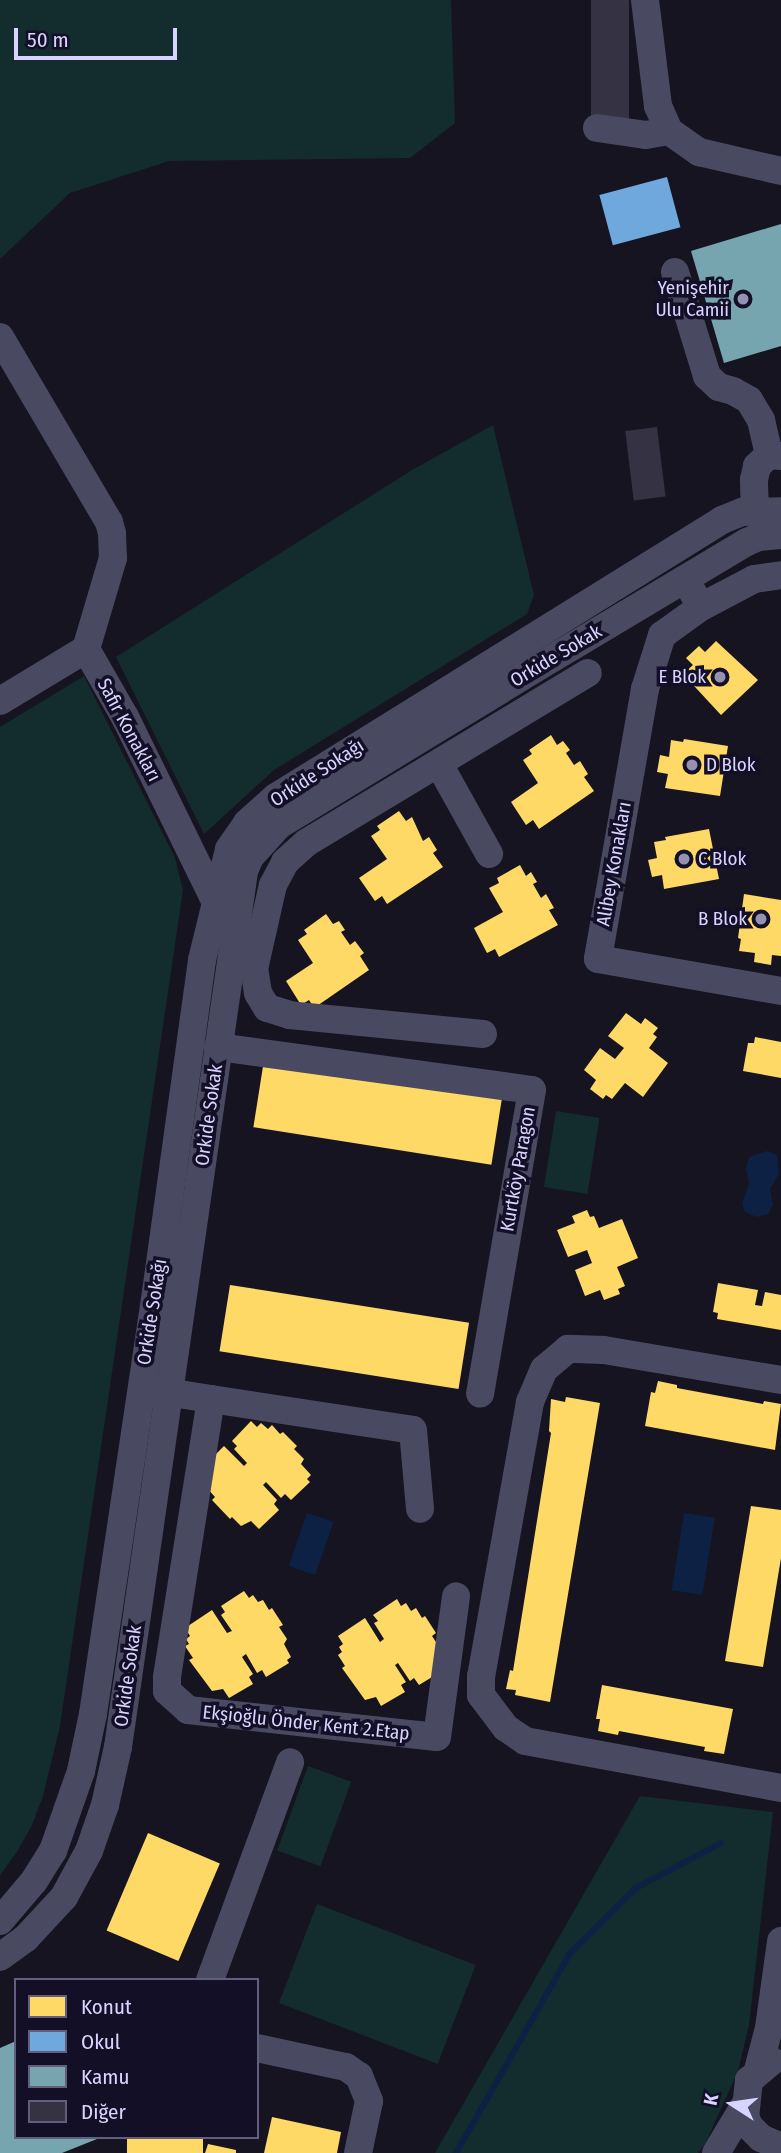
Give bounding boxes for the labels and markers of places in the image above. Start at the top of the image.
place label: Yenişehir Ulu Camii [655,277,729,321]
marker: Yenişehir Ulu Camii [735,291,751,307]
place label: E Blok [658,666,706,688]
marker: E Blok [712,669,728,685]
place label: D Blok [706,754,756,776]
marker: D Blok [684,757,700,773]
place label: C Blok [698,848,746,870]
marker: C Blok [676,851,692,867]
place label: B Blok [698,908,747,930]
marker: B Blok [753,911,769,927]

